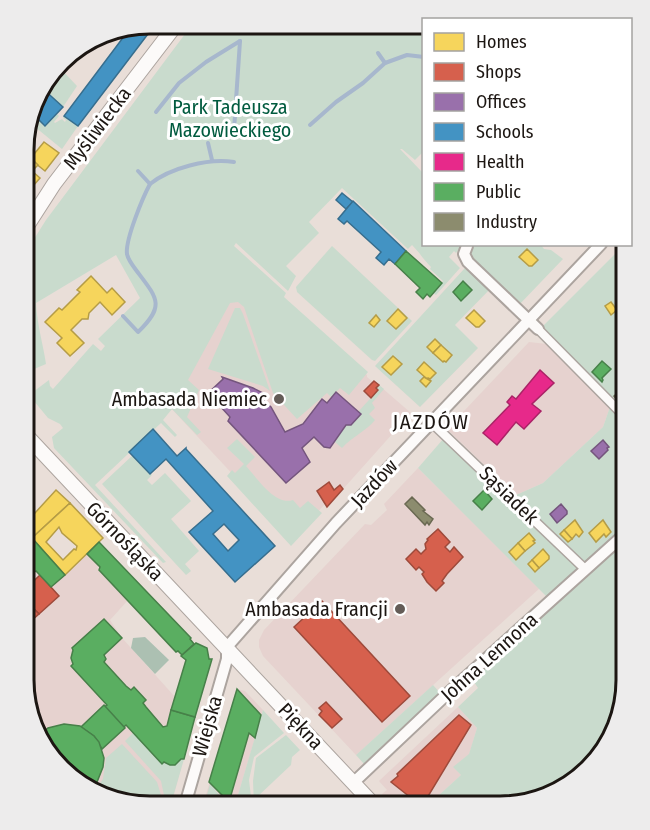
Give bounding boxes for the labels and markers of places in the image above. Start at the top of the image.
place label: Ambasada Niemiec [112,387,267,411]
marker: Ambasada Niemiec [272,392,286,406]
place label: Ambasada Francji [245,597,388,621]
marker: Ambasada Francji [393,602,407,616]

